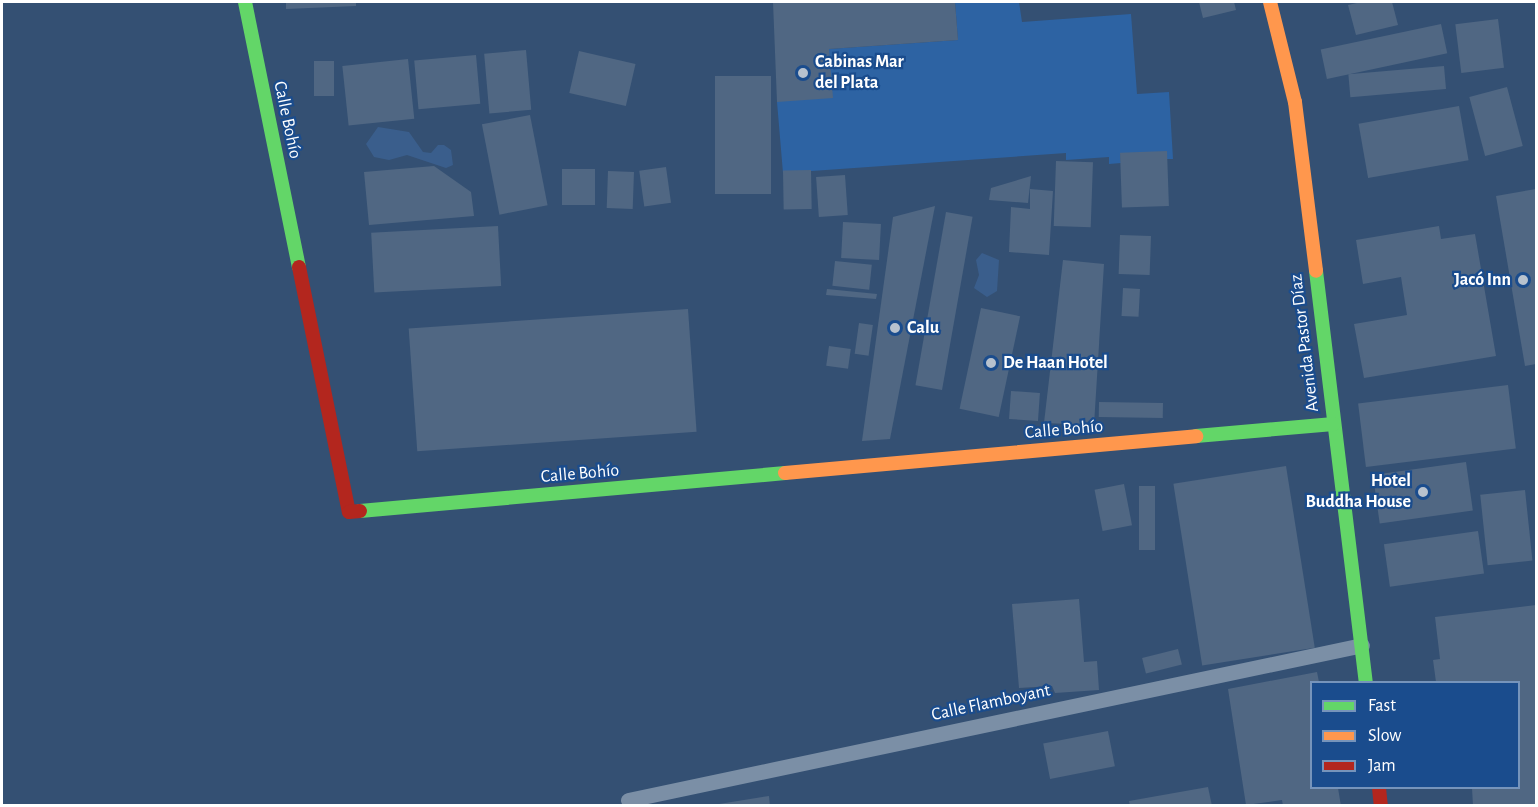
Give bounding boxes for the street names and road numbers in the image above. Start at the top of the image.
street label: Calle Bohío [268,79,306,161]
street label: Avenida Pastor Díaz [1286,273,1324,413]
street label: Calle Bohío [1024,416,1104,444]
street label: Calle Bohío [540,460,620,488]
street label: Calle Flamboyant [930,680,1052,726]

